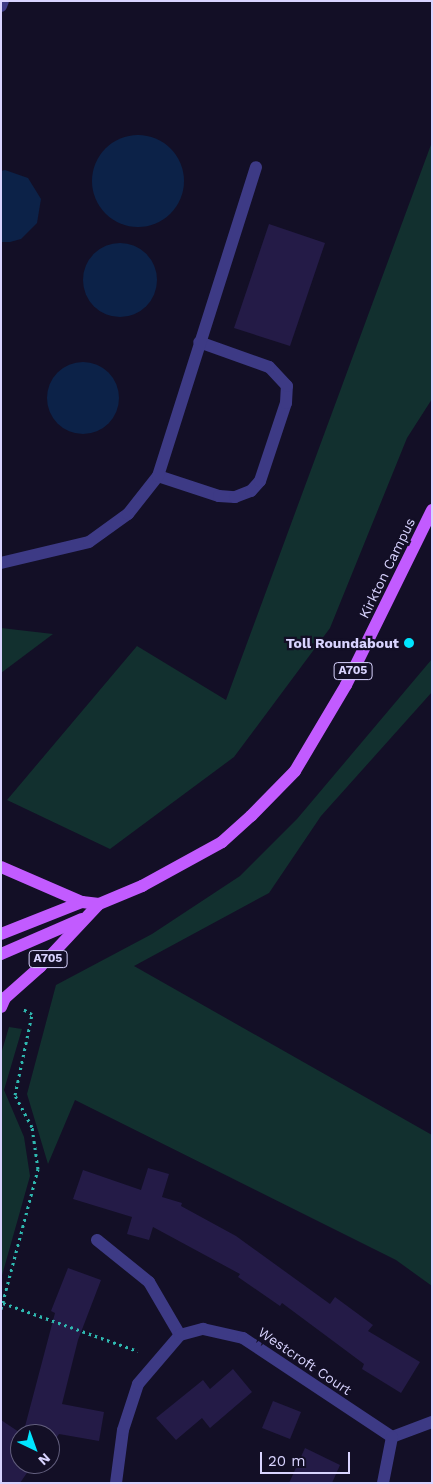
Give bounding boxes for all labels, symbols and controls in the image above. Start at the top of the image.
street label: Kirkton Campus [355,515,419,621]
place label: Toll Roundabout [285,635,399,651]
marker: Toll Roundabout [403,637,415,649]
road number: A705 [333,661,373,680]
road number: A705 [28,950,68,969]
street label: Westcroft Court [255,1324,355,1398]
north arrow [10,1424,60,1474]
scale bar [263,1442,353,1474]
text: N [35,1450,54,1469]
text: 20 m [268,1452,306,1470]

